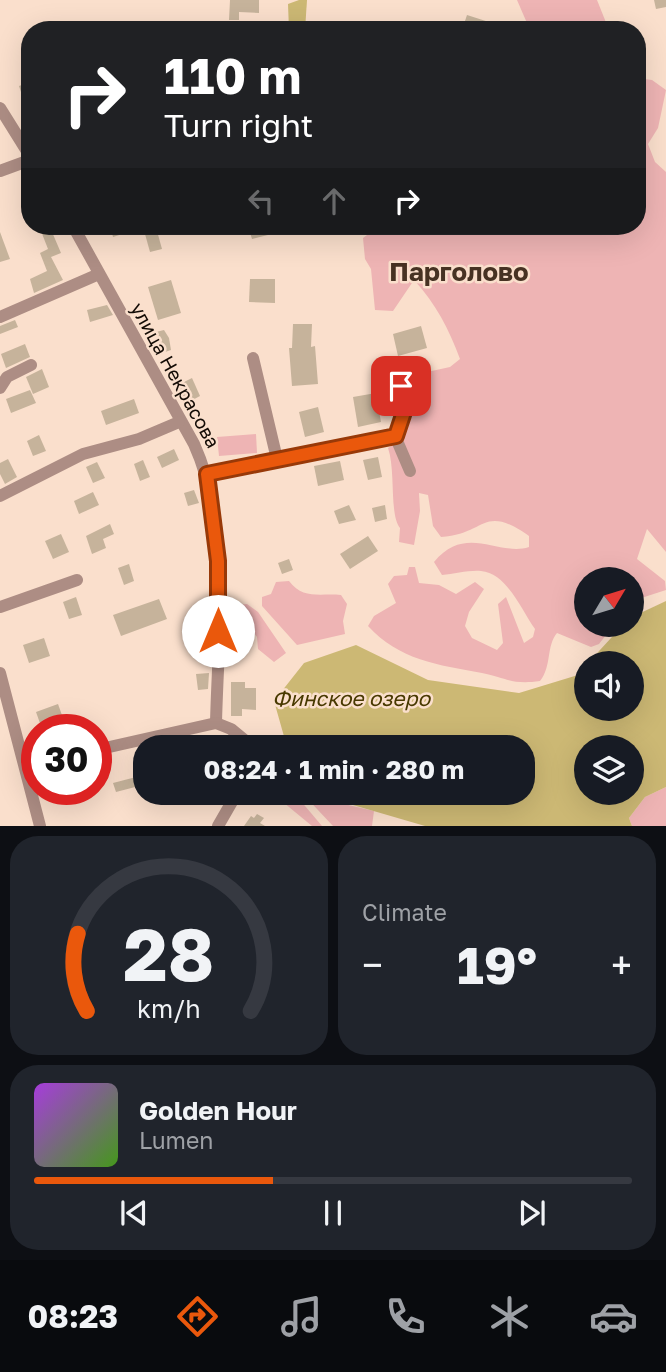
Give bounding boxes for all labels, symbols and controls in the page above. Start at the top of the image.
text: 110 m [164,46,301,105]
icon: right [49,49,140,140]
text: Turn right [164,106,313,144]
icon: left [242,182,280,220]
icon: ahead [315,182,353,220]
icon: right [388,182,426,220]
district label: Парголово [389,256,529,287]
street label: улица Некрасова [127,298,225,452]
pin [371,356,431,416]
icon: arrive [382,367,420,405]
north arrow [574,567,644,637]
map controls [574,567,644,805]
position arrow [181,594,255,668]
button: sound [574,651,644,721]
water label: Финское озеро [272,685,431,711]
speed limit sign: 30 [21,714,112,805]
button: layers [574,735,644,805]
text: 08:24 · 1 min · 280 m [204,754,464,785]
text: Climate [362,898,447,926]
text: 28 [124,911,215,998]
text: 19° [457,933,537,995]
text: − [362,942,383,987]
text: + [611,942,632,987]
text: km/h [137,993,201,1024]
text: Golden Hour [139,1095,297,1126]
text: Lumen [139,1126,213,1154]
icon: previous [115,1194,153,1232]
icon: pause [314,1194,352,1232]
icon: next [513,1194,551,1232]
icon: directions [173,1292,222,1341]
icon: music [277,1292,326,1341]
icon: phone [381,1292,430,1341]
icon: climate [485,1292,534,1341]
icon: car [589,1292,638,1341]
text: 08:23 [28,1297,118,1335]

